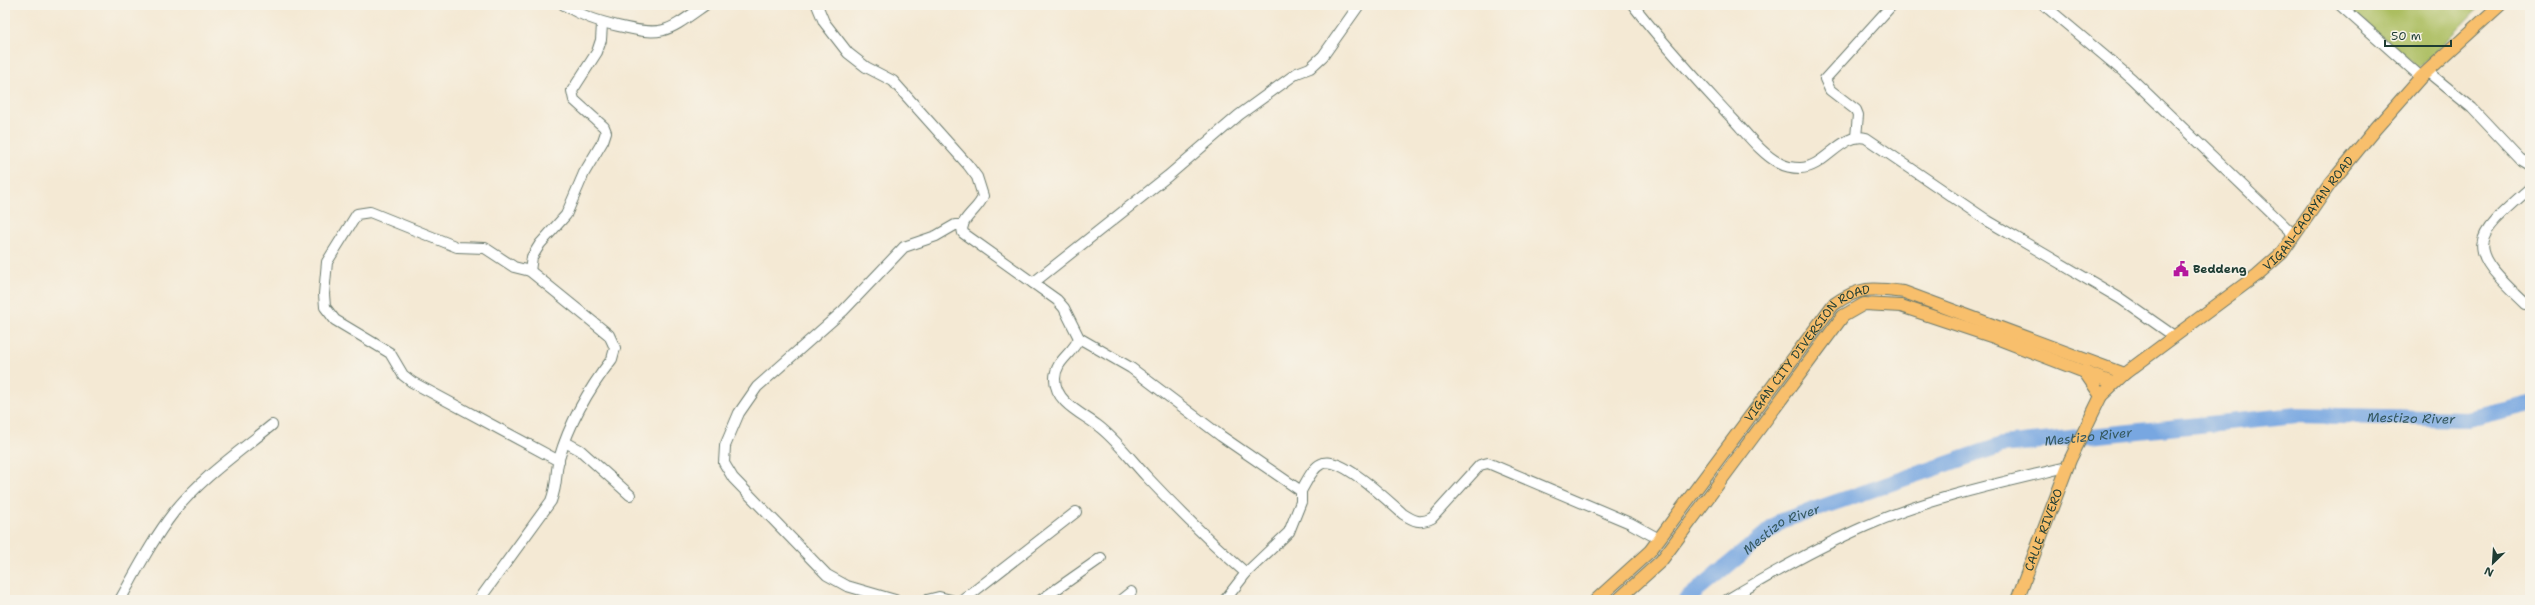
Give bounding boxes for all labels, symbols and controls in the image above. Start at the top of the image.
scale bar [2385,22,2451,48]
text: 50 m [2391,28,2421,44]
street label: VIGAN-CAOAYAN ROAD [2259,153,2357,274]
public building icon: Beddeng [2172,260,2190,278]
place label: Beddeng [2193,261,2247,277]
street label: VIGAN CITY DIVERSION ROAD [1741,281,1871,425]
water label: Mestizo River [2367,408,2456,427]
water label: Mestizo River [2044,423,2134,449]
street label: CALLE RIVERO [2021,486,2066,573]
water label: Mestizo River [1739,500,1823,558]
north arrow [2473,543,2513,583]
text: N [2482,563,2496,580]

